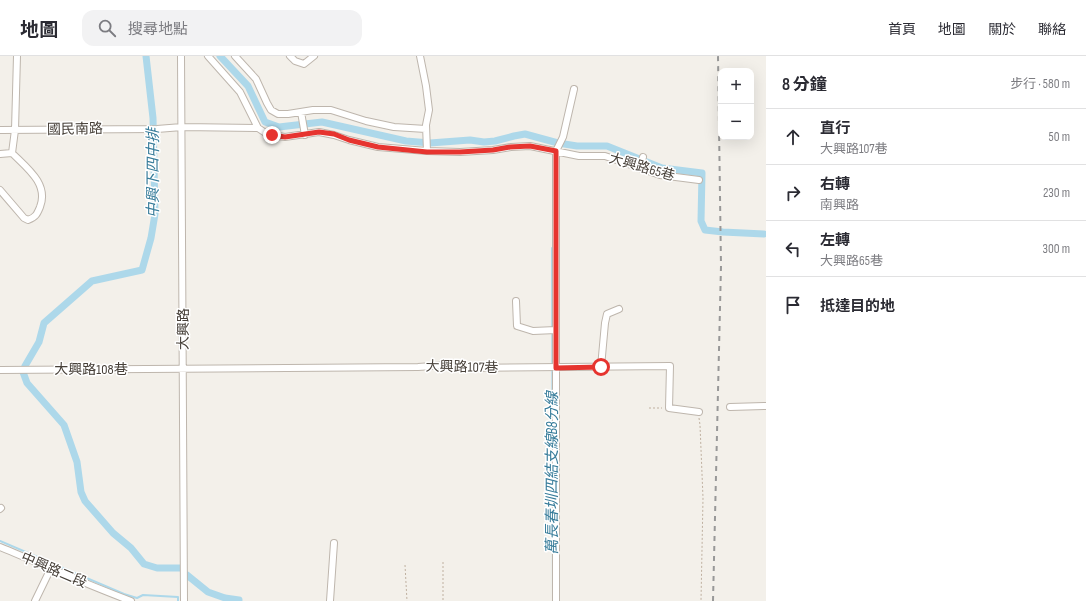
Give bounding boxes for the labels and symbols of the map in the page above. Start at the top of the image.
street label: 國民南路 [47,120,103,138]
water label: 中興下四中排 [144,126,163,218]
route end [263,126,281,144]
street label: 大興路65巷 [607,149,677,185]
street label: 大興路 [175,308,192,350]
street label: 大興路107巷 [425,358,499,376]
route start [592,358,610,376]
street label: 大興路108巷 [54,361,128,378]
water label: 萬長春圳四結支線B8分線 [543,389,562,555]
street label: 中興路二段 [18,549,90,591]

